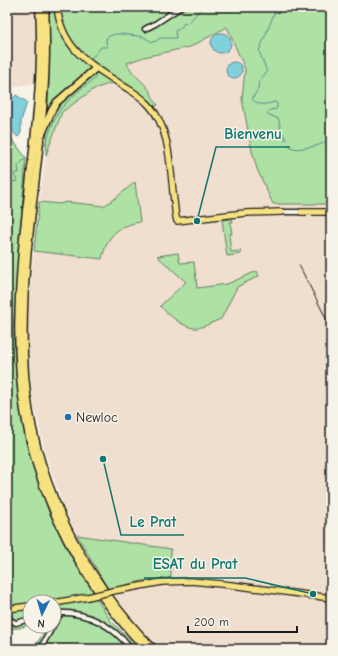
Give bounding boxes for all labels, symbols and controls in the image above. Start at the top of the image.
callout: Bienvenu [216,120,290,147]
text: Bienvenu [224,125,282,143]
place label: Newloc [76,409,118,426]
marker: Newloc [63,412,73,422]
callout: Le Prat [121,508,184,535]
text: Le Prat [130,513,177,531]
callout: ESAT du Prat [144,551,245,578]
text: ESAT du Prat [153,555,238,573]
north arrow [22,594,62,634]
scale bar [188,608,297,634]
text: 200 m [194,615,229,629]
text: N [37,617,45,630]

